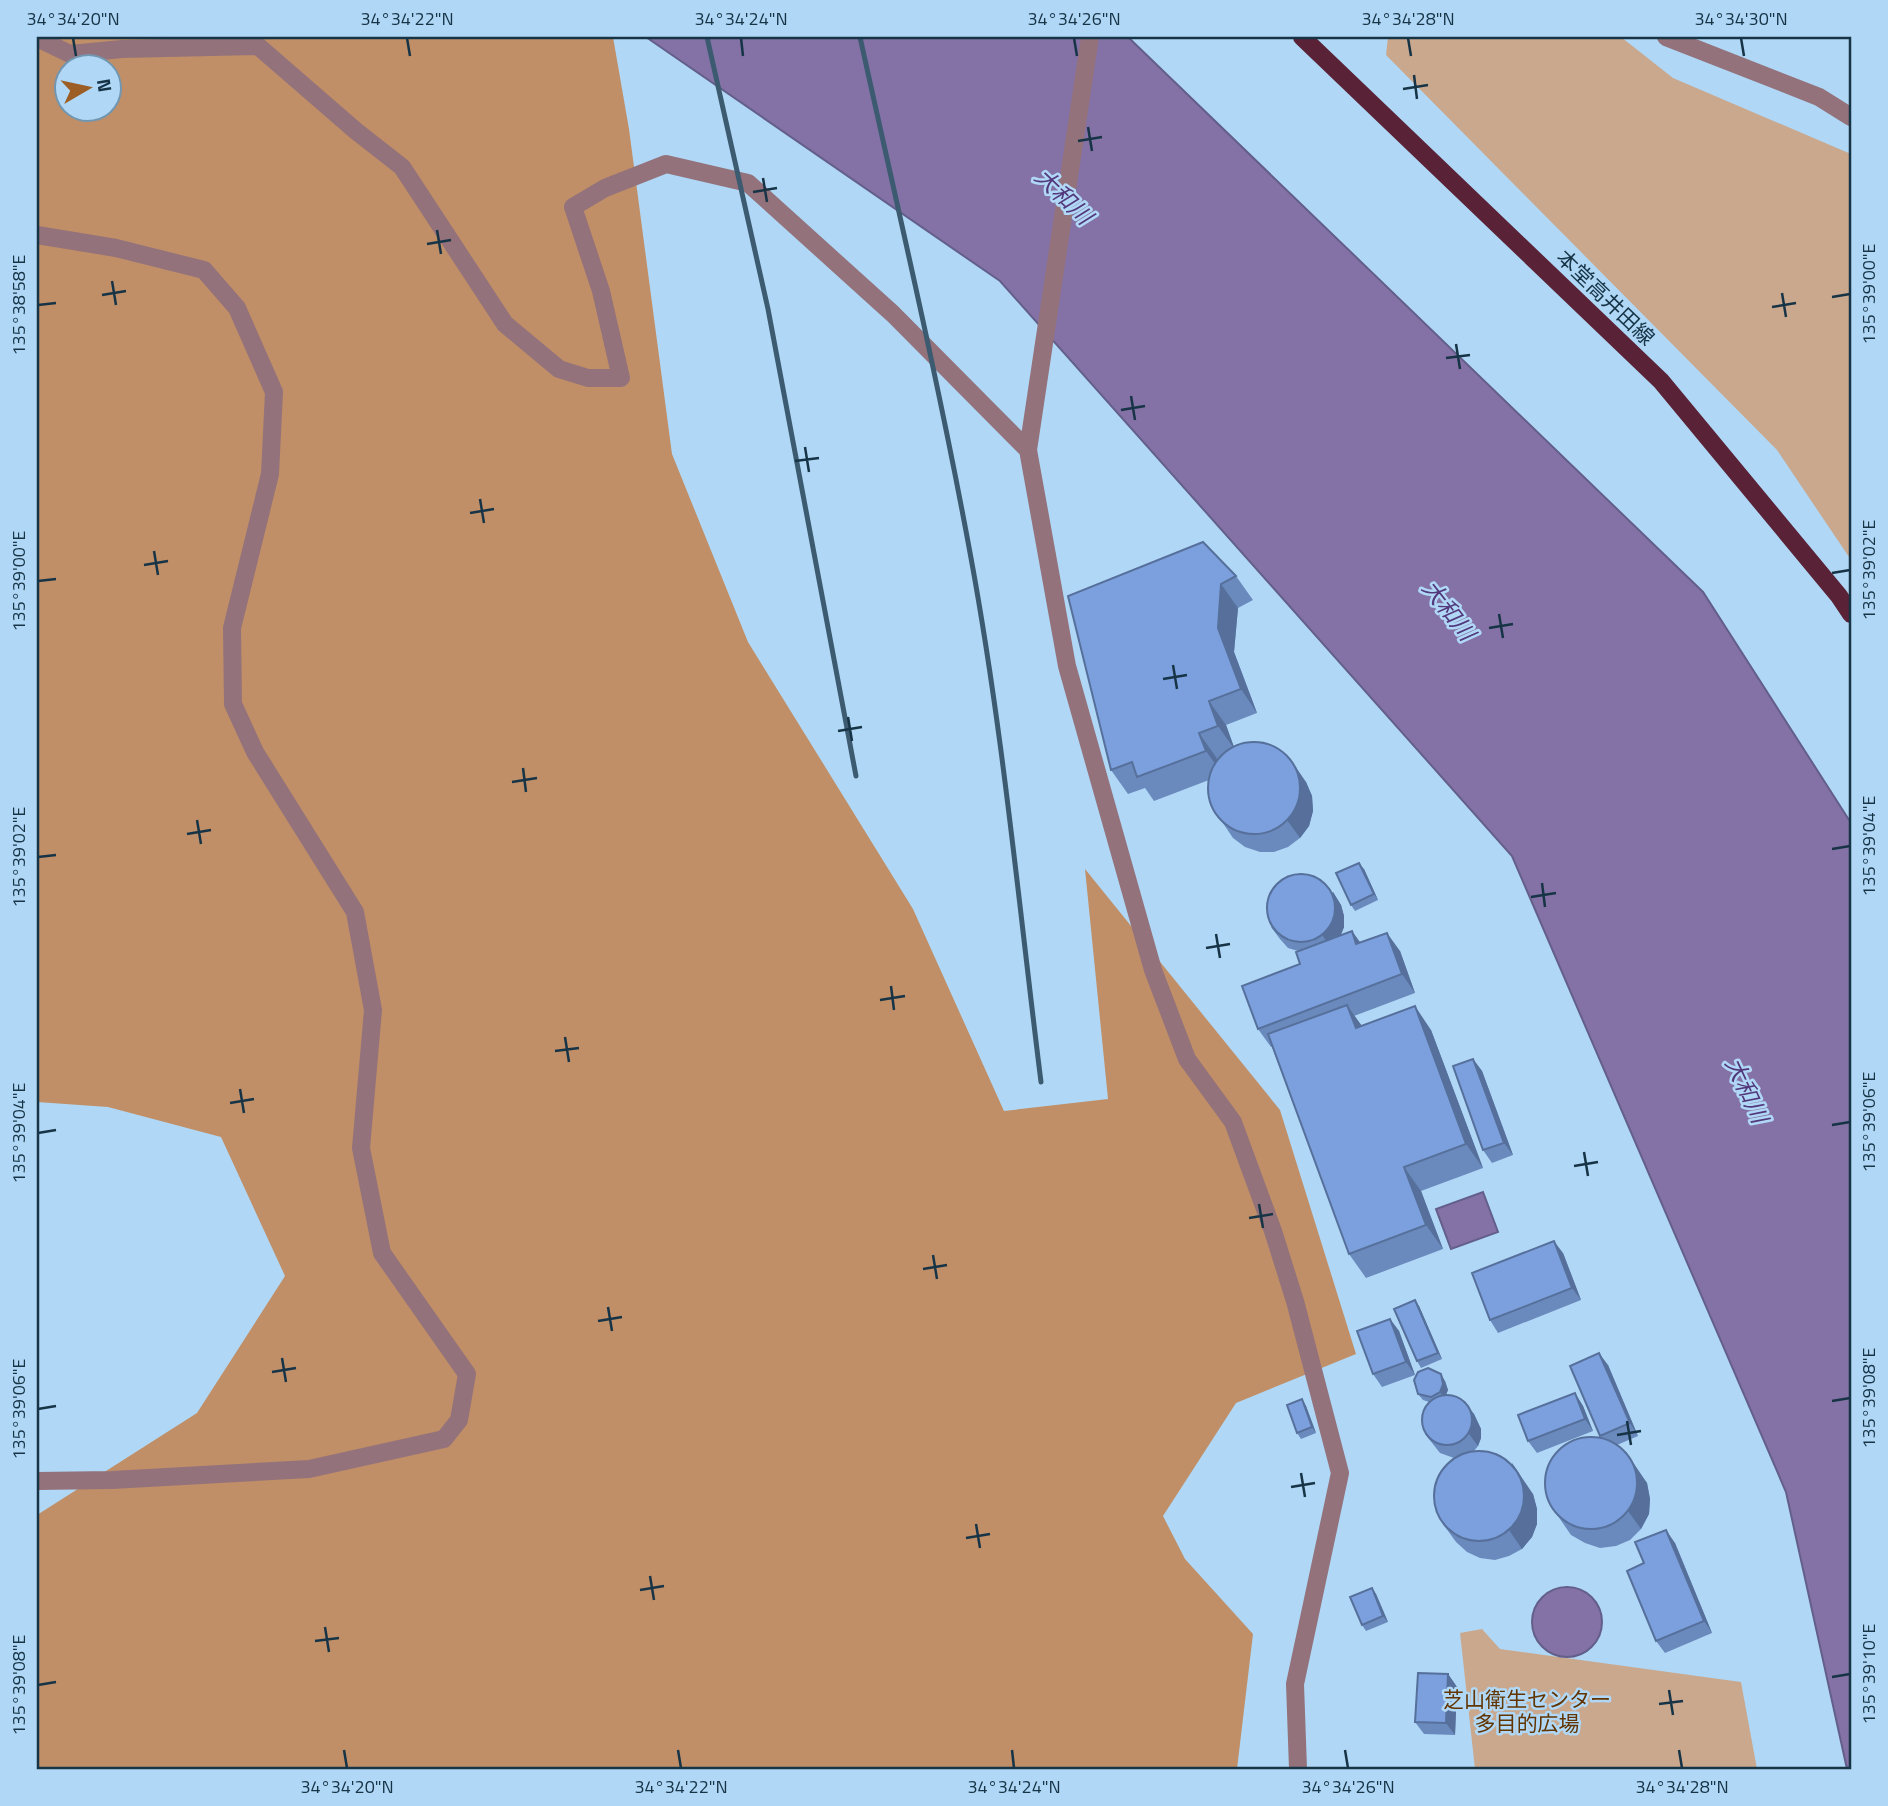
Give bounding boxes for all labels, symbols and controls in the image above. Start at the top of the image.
text: 34°34'20"N [26,5,120,32]
text: 34°34'22"N [360,5,454,32]
text: 34°34'24"N [694,5,788,32]
text: 34°34'26"N [1027,5,1121,32]
text: 34°34'28"N [1361,5,1455,32]
text: 34°34'30"N [1694,5,1788,32]
north arrow [52,52,122,122]
text: N [90,76,121,94]
water label: 大和川 [1027,159,1103,235]
street label: 本堂高井田線 [1550,242,1662,352]
text: 135°39'00"E [1855,243,1882,345]
text: 135°38'58"E [5,254,32,356]
text: 135°39'02"E [1855,519,1882,621]
text: 135°39'00"E [5,530,32,632]
water label: 大和川 [1414,572,1486,650]
text: 135°39'04"E [1855,795,1882,897]
text: 135°39'02"E [5,806,32,908]
water label: 大和川 [1717,1051,1779,1131]
text: 135°39'06"E [1855,1071,1882,1173]
text: 135°39'04"E [5,1082,32,1184]
text: 135°39'08"E [1855,1347,1882,1449]
text: 135°39'06"E [5,1358,32,1460]
text: 135°39'10"E [1855,1623,1882,1725]
text: 135°39'08"E [5,1634,32,1736]
park label: 芝山衛生センター 多目的広場 [1443,1683,1611,1739]
text: 34°34'20"N [300,1773,394,1800]
text: 34°34'22"N [634,1773,728,1800]
text: 34°34'24"N [967,1773,1061,1800]
text: 34°34'26"N [1301,1773,1395,1800]
text: 34°34'28"N [1635,1773,1729,1800]

